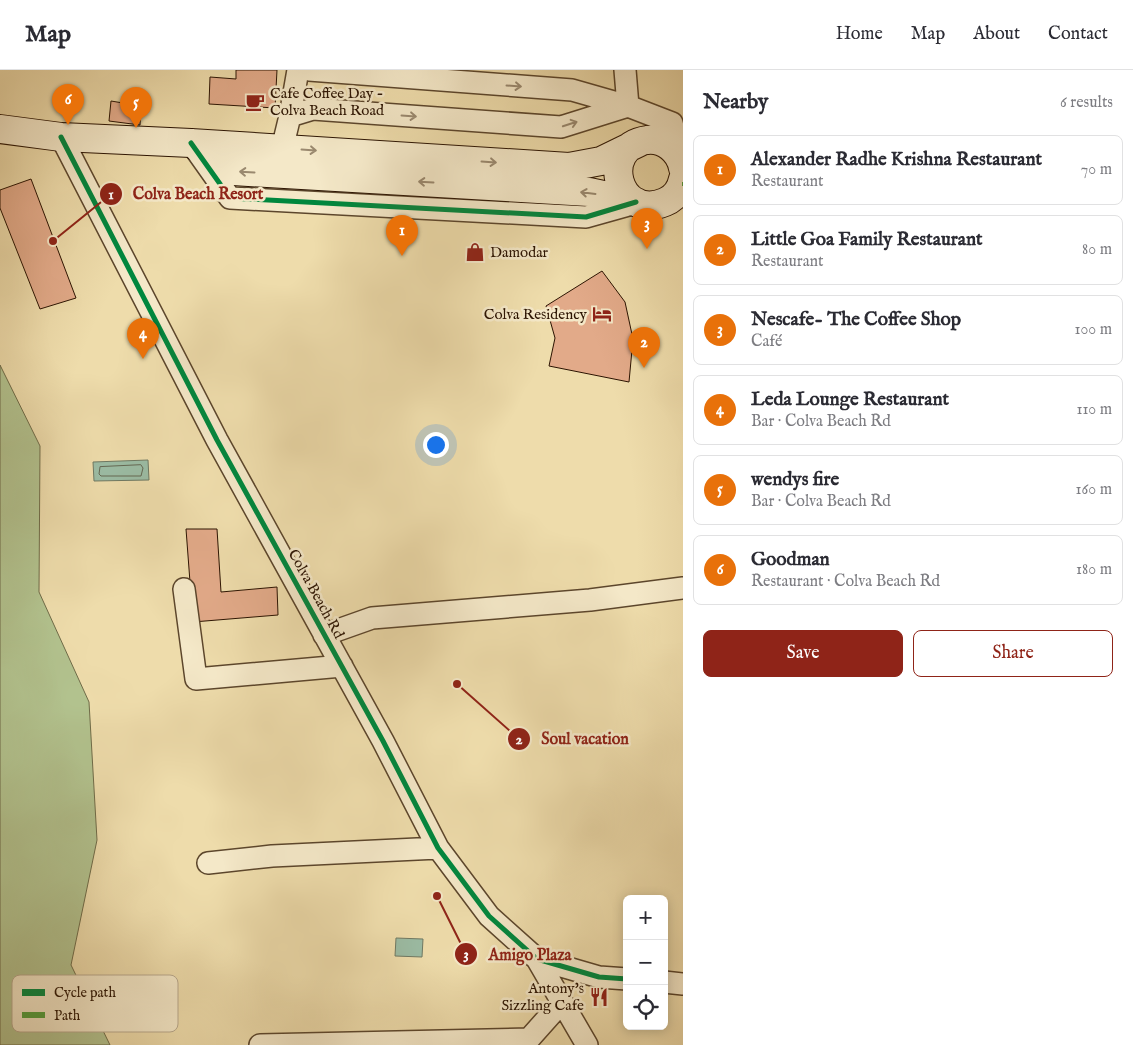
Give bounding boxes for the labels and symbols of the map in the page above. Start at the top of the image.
one-way arrow [506,81,522,90]
pin: 6 [52,84,84,125]
place label: Cafe Coffee Day - Colva Beach Road [270,84,385,120]
pin: 5 [120,87,152,128]
cafe icon: Cafe Coffee Day - Colva Beach Road [244,91,266,113]
one-way arrow [400,111,416,121]
one-way arrow [562,119,578,129]
one-way arrow [301,146,317,155]
one-way arrow [481,157,497,166]
one-way arrow [239,167,255,176]
callout: Colva Beach Resort [98,178,273,209]
one-way arrow [418,178,434,187]
text: 1 [108,185,114,204]
text: Colva Beach Resort [133,185,264,205]
one-way arrow [581,188,597,198]
pin: 3 [631,208,663,249]
pin: 1 [386,215,418,256]
shop icon: Damodar [464,241,486,263]
place label: Damodar [490,243,549,262]
hotel icon: Colva Residency [591,303,613,325]
place label: Colva Residency [484,305,588,324]
pin: 4 [127,318,159,359]
pin: 2 [628,327,660,368]
your location [423,432,449,458]
street label: Colva Beach Rd [284,546,349,643]
callout: Soul vacation [507,723,639,754]
text: 2 [515,730,523,749]
text: Soul vacation [541,730,629,750]
callout: Amigo Plaza [454,938,582,969]
text: 3 [463,945,469,964]
text: Amigo Plaza [487,946,573,966]
legend [12,975,178,1032]
place label: Antony's Sizzling Cafe [501,979,584,1015]
text: Cycle path [54,984,116,1002]
restaurant icon: Antony's Sizzling Cafe [588,986,610,1008]
text: Path [54,1007,81,1025]

